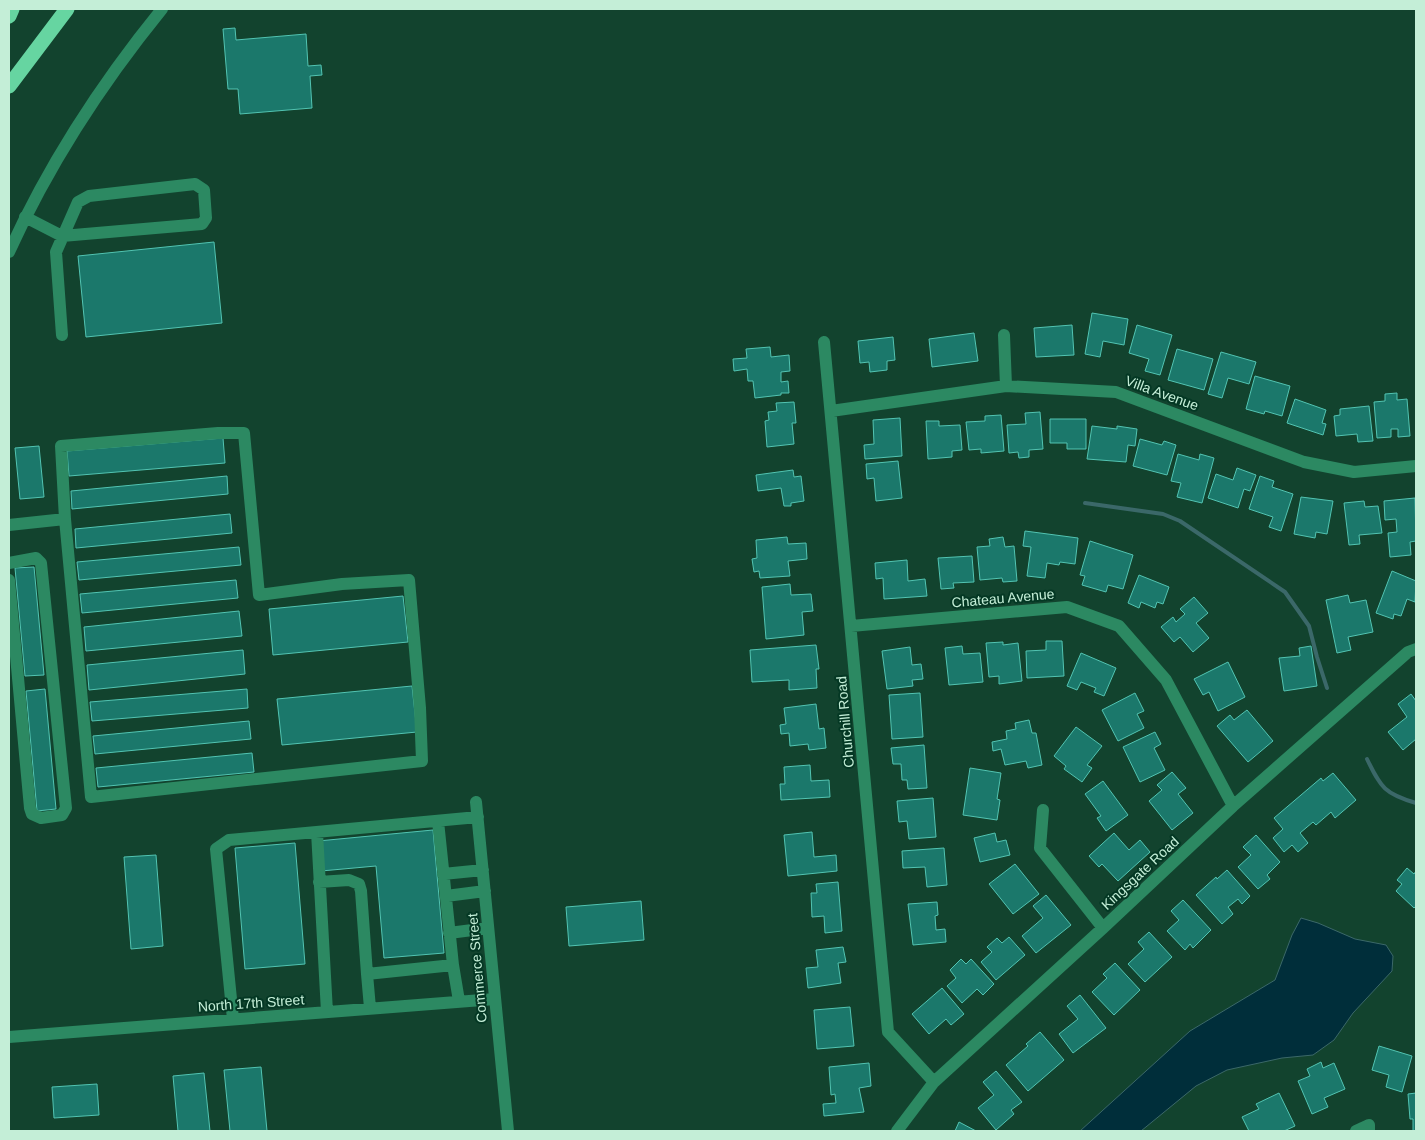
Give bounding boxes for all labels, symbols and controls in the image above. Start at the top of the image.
street label: Villa Avenue [1123,372,1201,414]
street label: Chateau Avenue [951,586,1055,610]
street label: Churchill Road [833,676,857,768]
street label: Kingsgate Road [1098,833,1182,913]
street label: Commerce Street [464,913,490,1023]
street label: North 17th Street [197,991,305,1015]

